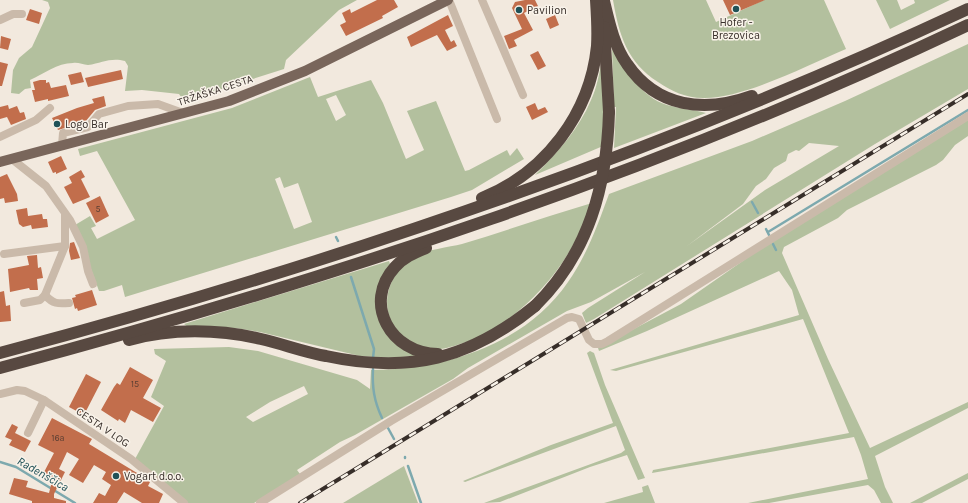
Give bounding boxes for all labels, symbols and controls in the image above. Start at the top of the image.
place label: Pavilion [527,4,567,17]
marker: Hofer - Brezovica [731,4,741,14]
marker: Pavilion [514,5,524,15]
place label: Hofer - Brezovica [712,16,760,42]
street label: TRŽAŠKA CESTA [175,70,255,109]
place label: Logo Bar [65,118,108,131]
marker: Logo Bar [52,119,62,129]
house number: 5 [95,204,101,214]
house number: 15 [131,379,139,389]
street label: CESTA V LOG [74,405,132,450]
house number: 16a [51,433,65,443]
water label: Radenščica [15,454,71,494]
place label: Vogart d.o.o. [124,470,183,483]
marker: Vogart d.o.o. [111,471,121,481]

